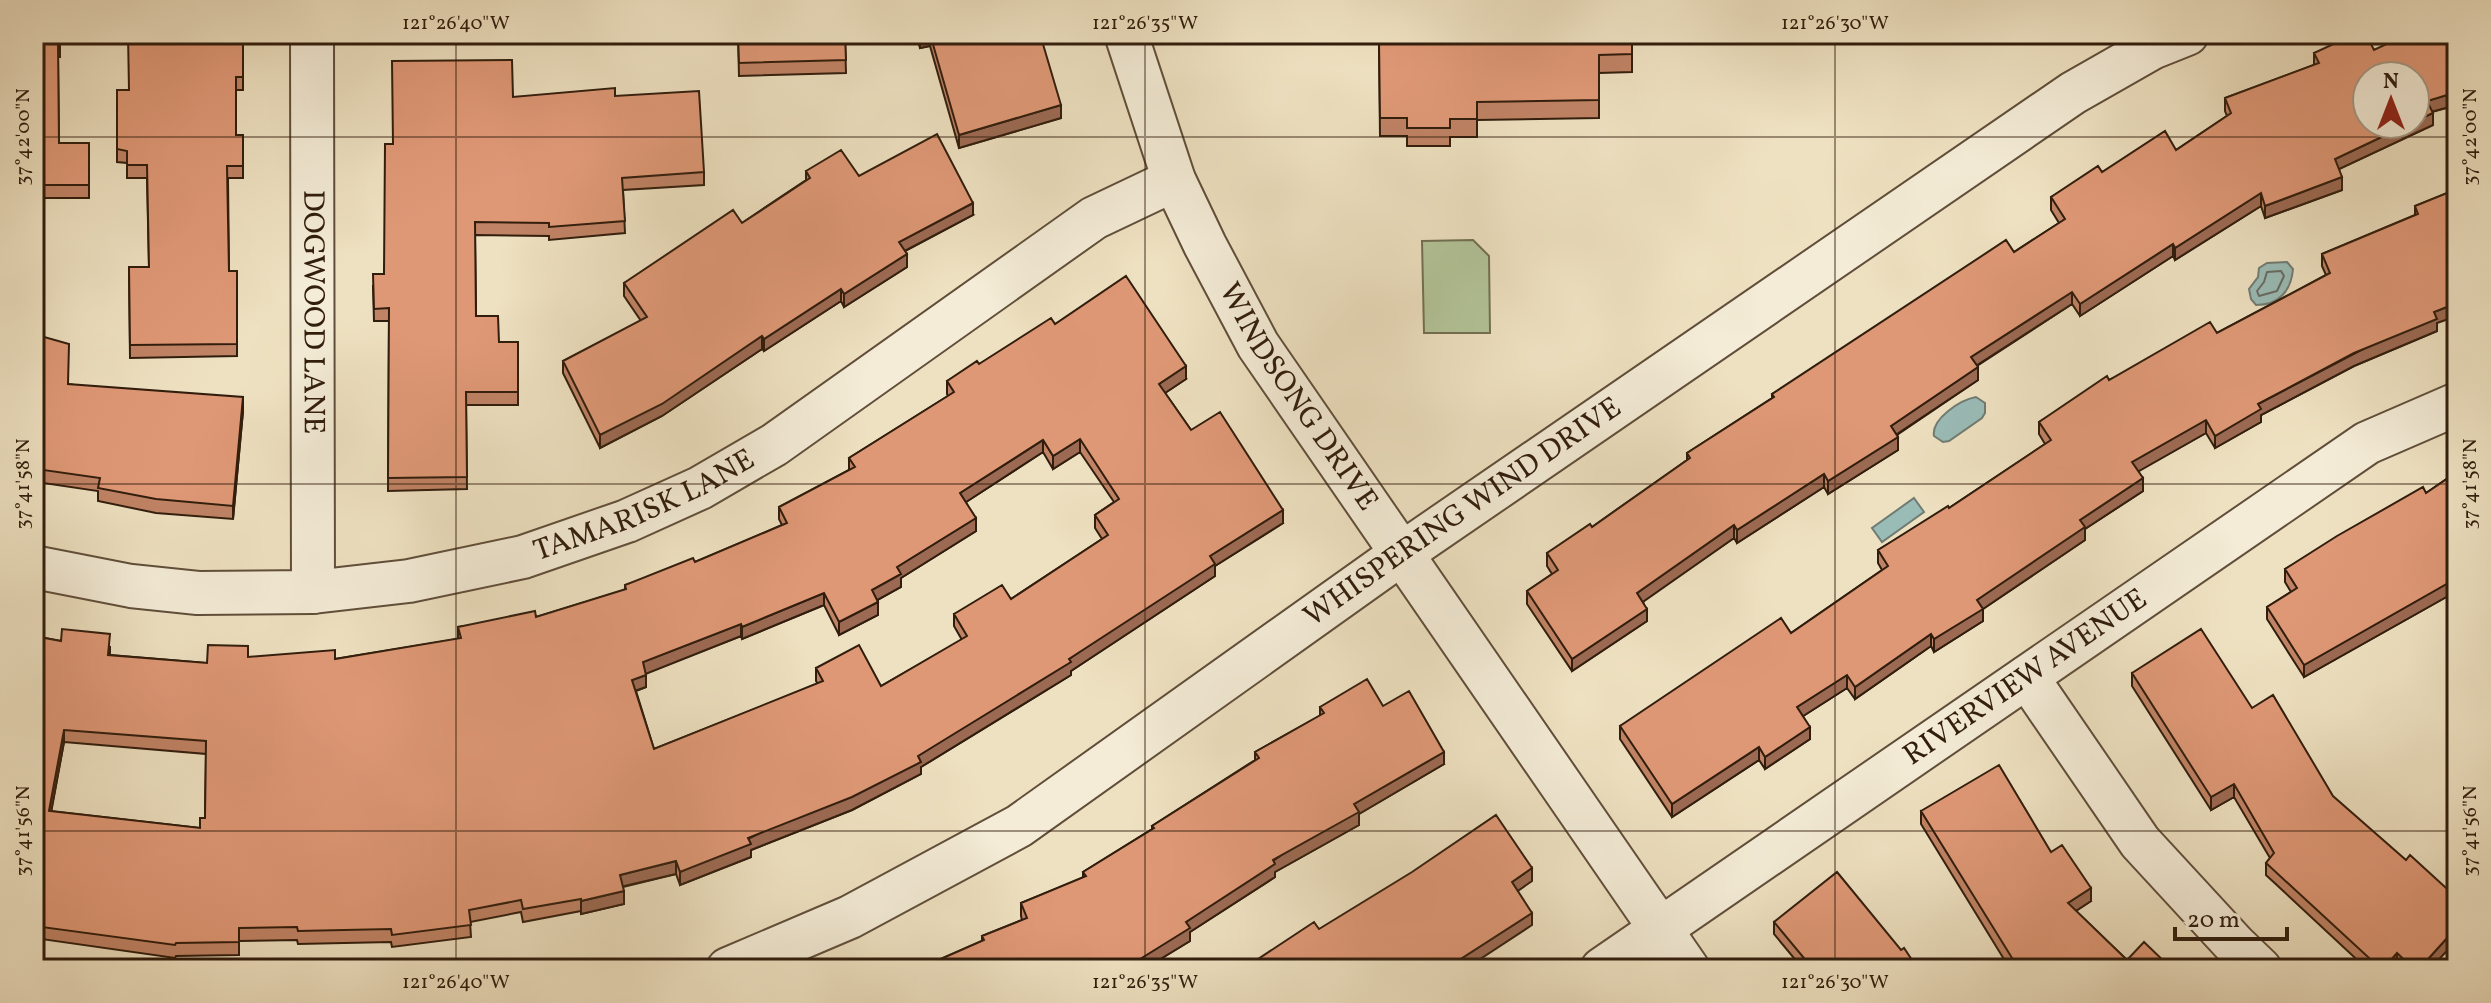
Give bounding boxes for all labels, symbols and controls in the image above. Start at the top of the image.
text: 121°26'40"W [402,10,510,38]
text: 121°26'35"W [1092,10,1198,38]
text: 121°26'30"W [1781,10,1889,38]
north arrow [2351,60,2431,140]
text: N [2383,67,2399,98]
text: 37°42'00"N [10,88,38,186]
text: 37°42'00"N [2457,88,2485,186]
street label: DOGWOOD LANE [291,190,334,434]
street label: WINDSONG DRIVE [1208,276,1388,520]
street label: WHISPERING WIND DRIVE [1295,388,1630,638]
text: 37°41'58"N [10,438,38,529]
text: 37°41'58"N [2457,438,2485,529]
street label: TAMARISK LANE [528,439,763,573]
street label: RIVERVIEW AVENUE [1895,579,2156,777]
text: 37°41'56"N [10,785,38,876]
text: 37°41'56"N [2457,785,2485,876]
scale bar [2175,891,2287,941]
text: 20 m [2187,904,2240,938]
text: 121°26'40"W [402,969,510,997]
text: 121°26'35"W [1092,969,1198,997]
text: 121°26'30"W [1781,969,1889,997]

